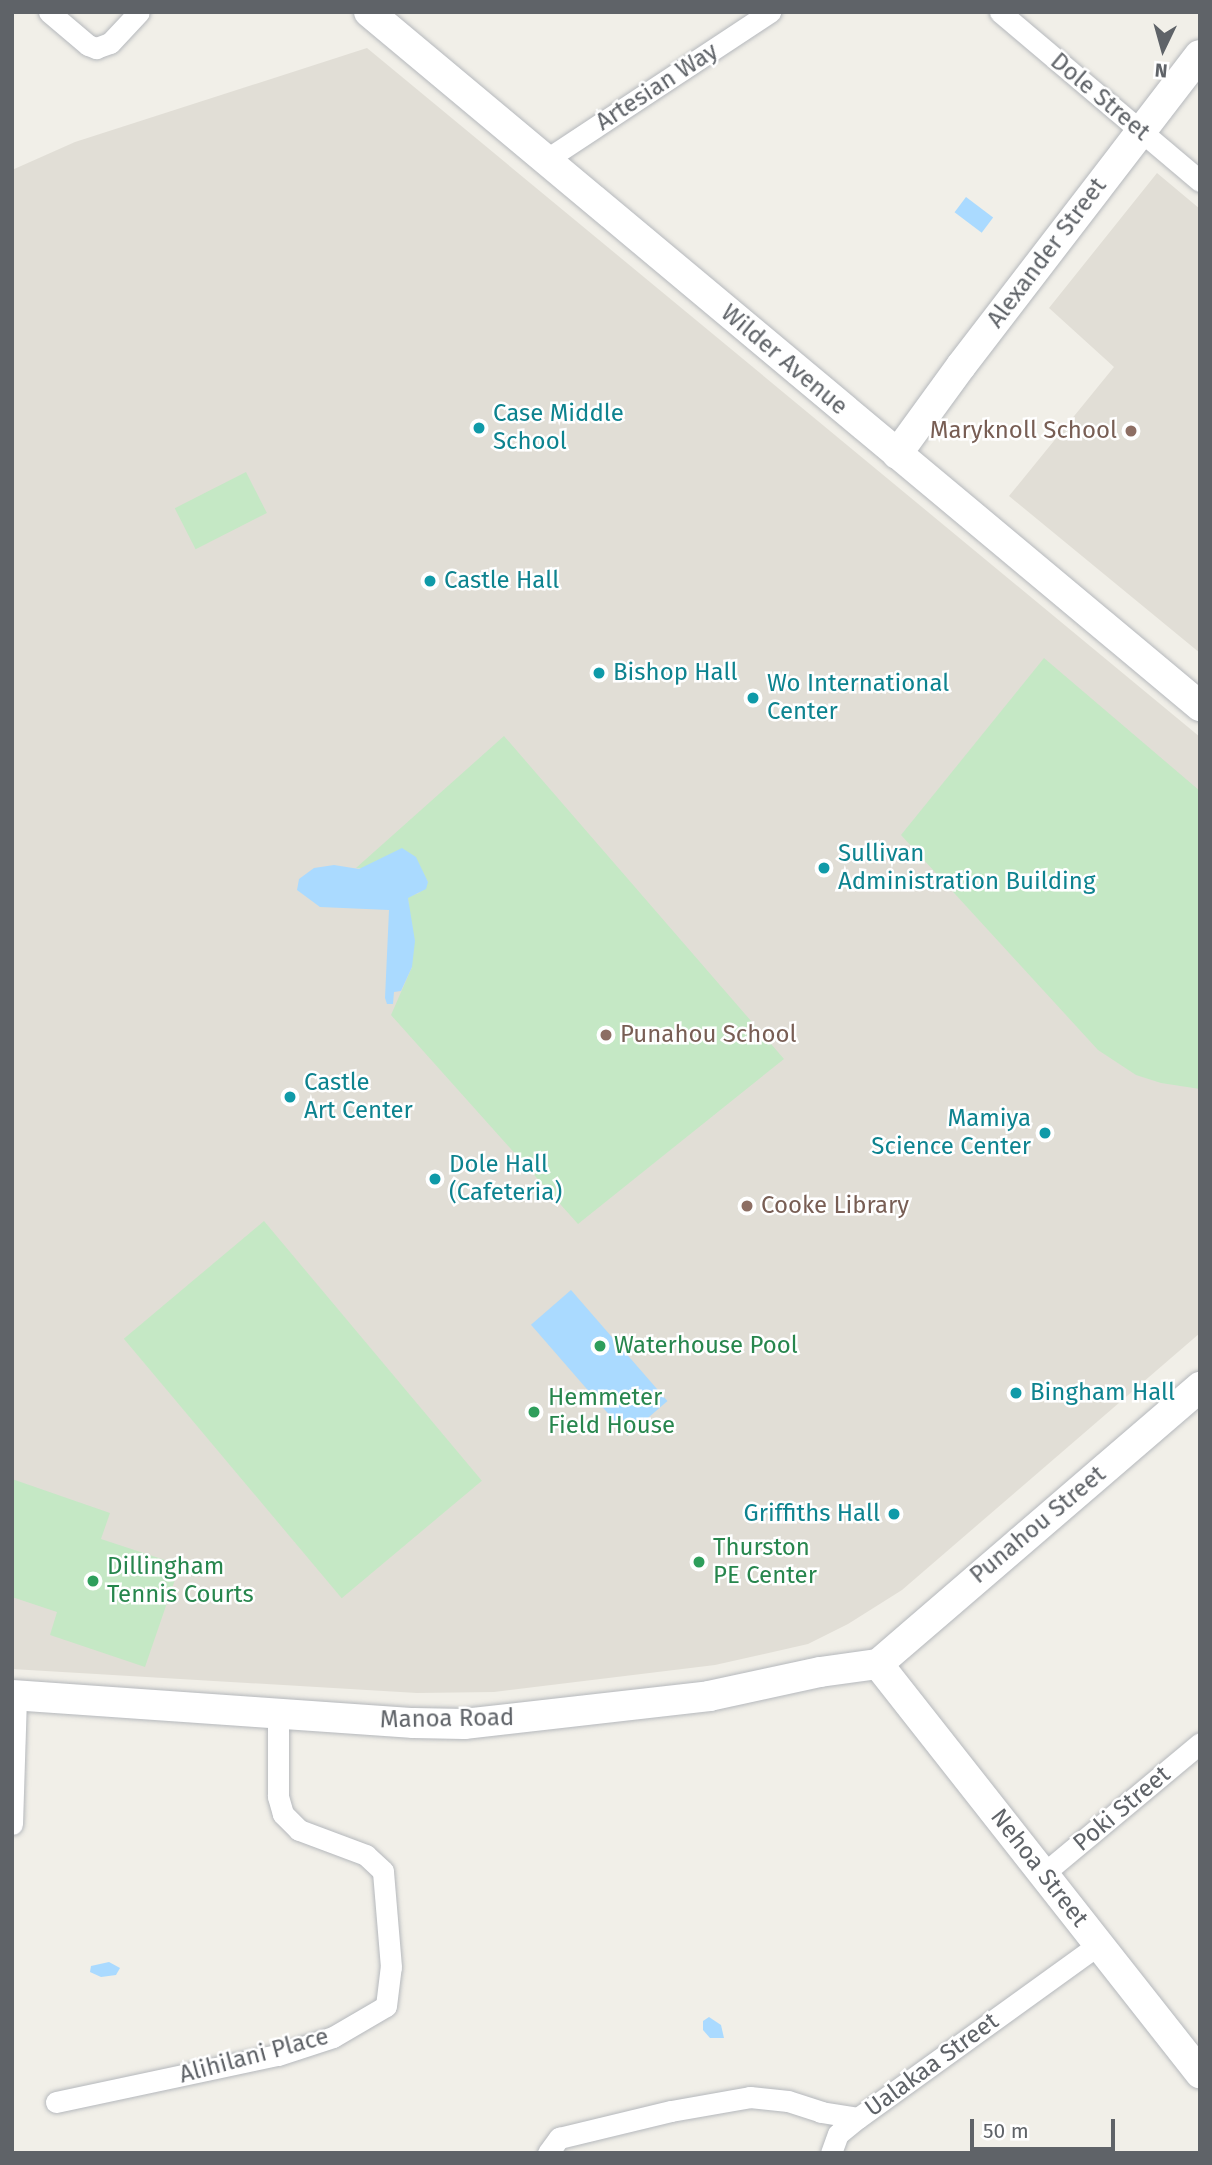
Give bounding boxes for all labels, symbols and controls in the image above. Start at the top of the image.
north arrow [1128,14,1198,84]
street label: Artesian Way [591,37,723,137]
street label: Dole Street [1044,47,1156,147]
text: N [1154,58,1168,82]
street label: Alexander Street [981,172,1113,334]
street label: Wilder Avenue [715,299,853,421]
place label: Case Middle School [493,400,624,456]
place label: Maryknoll School [930,417,1117,445]
marker: Case Middle School [471,420,487,436]
marker: Maryknoll School [1123,423,1139,439]
place label: Castle Hall [444,567,559,595]
marker: Castle Hall [422,573,438,589]
place label: Bishop Hall [613,659,737,687]
marker: Bishop Hall [591,665,607,681]
place label: Wo International Center [767,670,949,726]
marker: Wo International Center [745,690,761,706]
place label: Sullivan Administration Building [838,840,1095,896]
marker: Sullivan Administration Building [816,860,832,876]
place label: Punahou School [620,1021,796,1049]
marker: Punahou School [598,1027,614,1043]
place label: Castle Art Center [304,1069,413,1125]
marker: Castle Art Center [282,1089,298,1105]
place label: Mamiya Science Center [871,1105,1031,1161]
marker: Mamiya Science Center [1037,1125,1053,1141]
place label: Dole Hall (Cafeteria) [449,1151,562,1207]
marker: Dole Hall (Cafeteria) [427,1171,443,1187]
place label: Cooke Library [761,1192,909,1220]
marker: Cooke Library [739,1198,755,1214]
place label: Waterhouse Pool [614,1332,798,1360]
marker: Waterhouse Pool [592,1338,608,1354]
place label: Bingham Hall [1030,1379,1175,1407]
place label: Hemmeter Field House [548,1384,675,1440]
marker: Bingham Hall [1008,1385,1024,1401]
marker: Hemmeter Field House [526,1404,542,1420]
street label: Punahou Street [964,1460,1112,1590]
place label: Griffiths Hall [743,1500,880,1528]
marker: Griffiths Hall [886,1506,902,1522]
place label: Thurston PE Center [713,1534,817,1590]
place label: Dillingham Tennis Courts [107,1553,254,1609]
marker: Thurston PE Center [691,1554,707,1570]
marker: Dillingham Tennis Courts [85,1573,101,1589]
street label: Manoa Road [380,1703,514,1735]
street label: Poki Street [1068,1760,1176,1858]
street label: Nehoa Street [984,1803,1094,1933]
street label: Ualakaa Street [860,2007,1004,2123]
street label: Alihilani Place [176,2022,332,2090]
scale bar [974,2106,1119,2150]
text: 50 m [983,2118,1029,2144]

